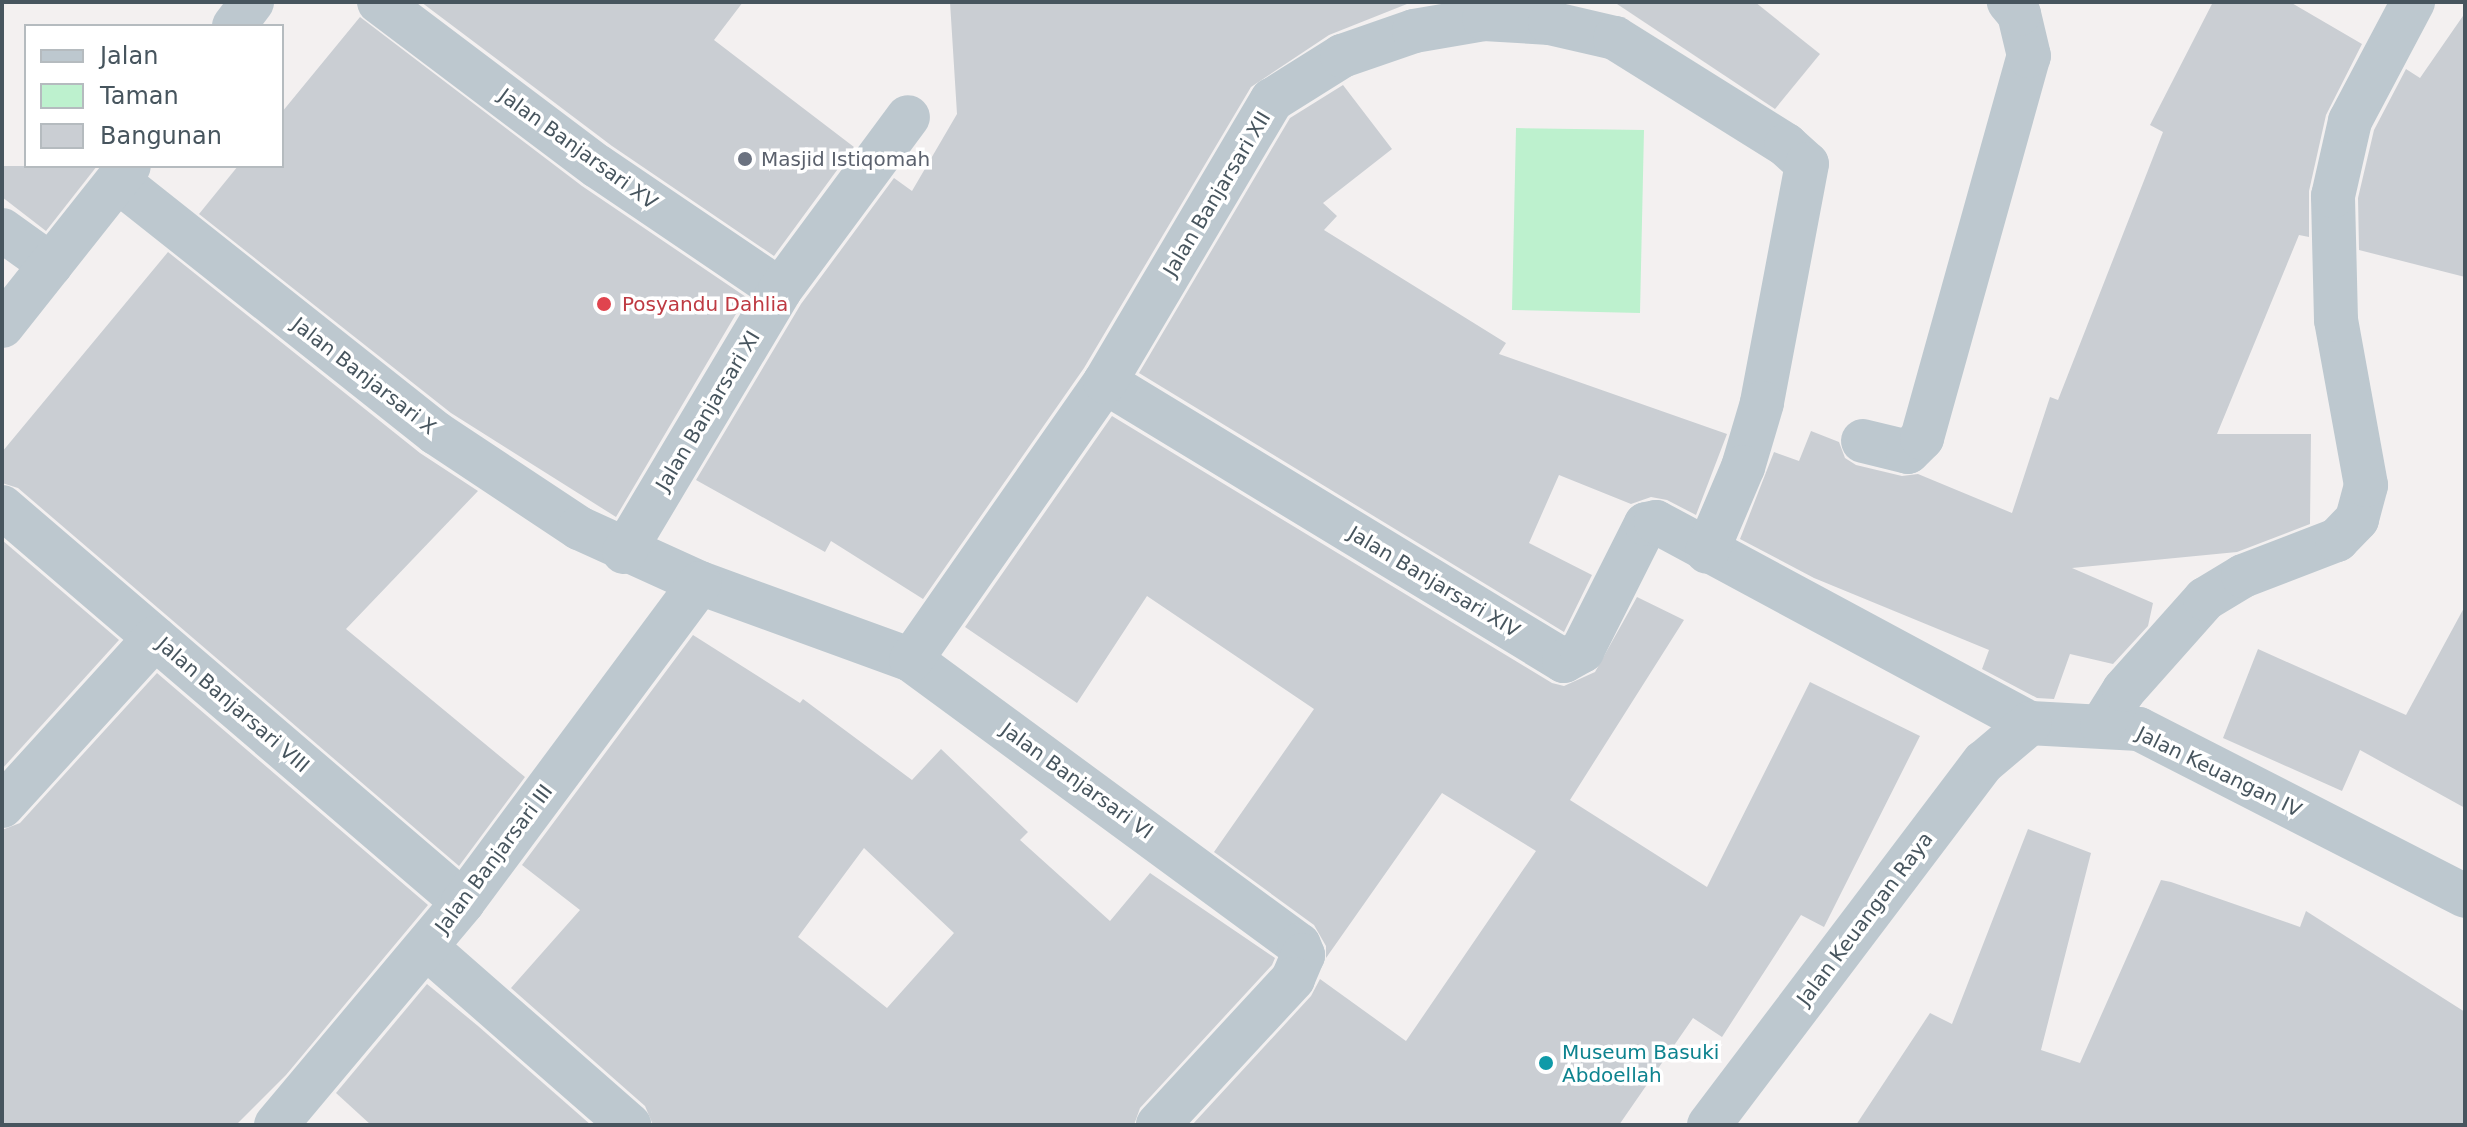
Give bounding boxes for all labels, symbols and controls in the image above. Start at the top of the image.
legend [24,24,284,168]
text: Jalan [100,42,158,70]
text: Taman [100,82,179,110]
street label: Jalan Banjarsari XV [494,83,662,215]
street label: Jalan Banjarsari XII [1158,107,1276,281]
text: Bangunan [100,122,222,150]
place label: Masjid Istiqomah [761,147,930,171]
marker: Masjid Istiqomah [736,150,754,168]
place label: Posyandu Dahlia [622,292,788,316]
marker: Posyandu Dahlia [593,293,615,315]
street label: Jalan Banjarsari X [287,312,441,440]
street label: Jalan Banjarsari XI [651,327,765,495]
street label: Jalan Banjarsari XIV [1344,521,1524,643]
street label: Jalan Banjarsari VIII [152,632,314,778]
street label: Jalan Banjarsari VI [996,718,1158,844]
street label: Jalan Keuangan IV [2133,722,2305,822]
street label: Jalan Banjarsari III [430,780,558,938]
street label: Jalan Keuangan Raya [1792,828,1938,1010]
place label: Museum Basuki Abdoellah [1562,1040,1719,1087]
marker: Museum Basuki Abdoellah [1537,1054,1555,1072]

